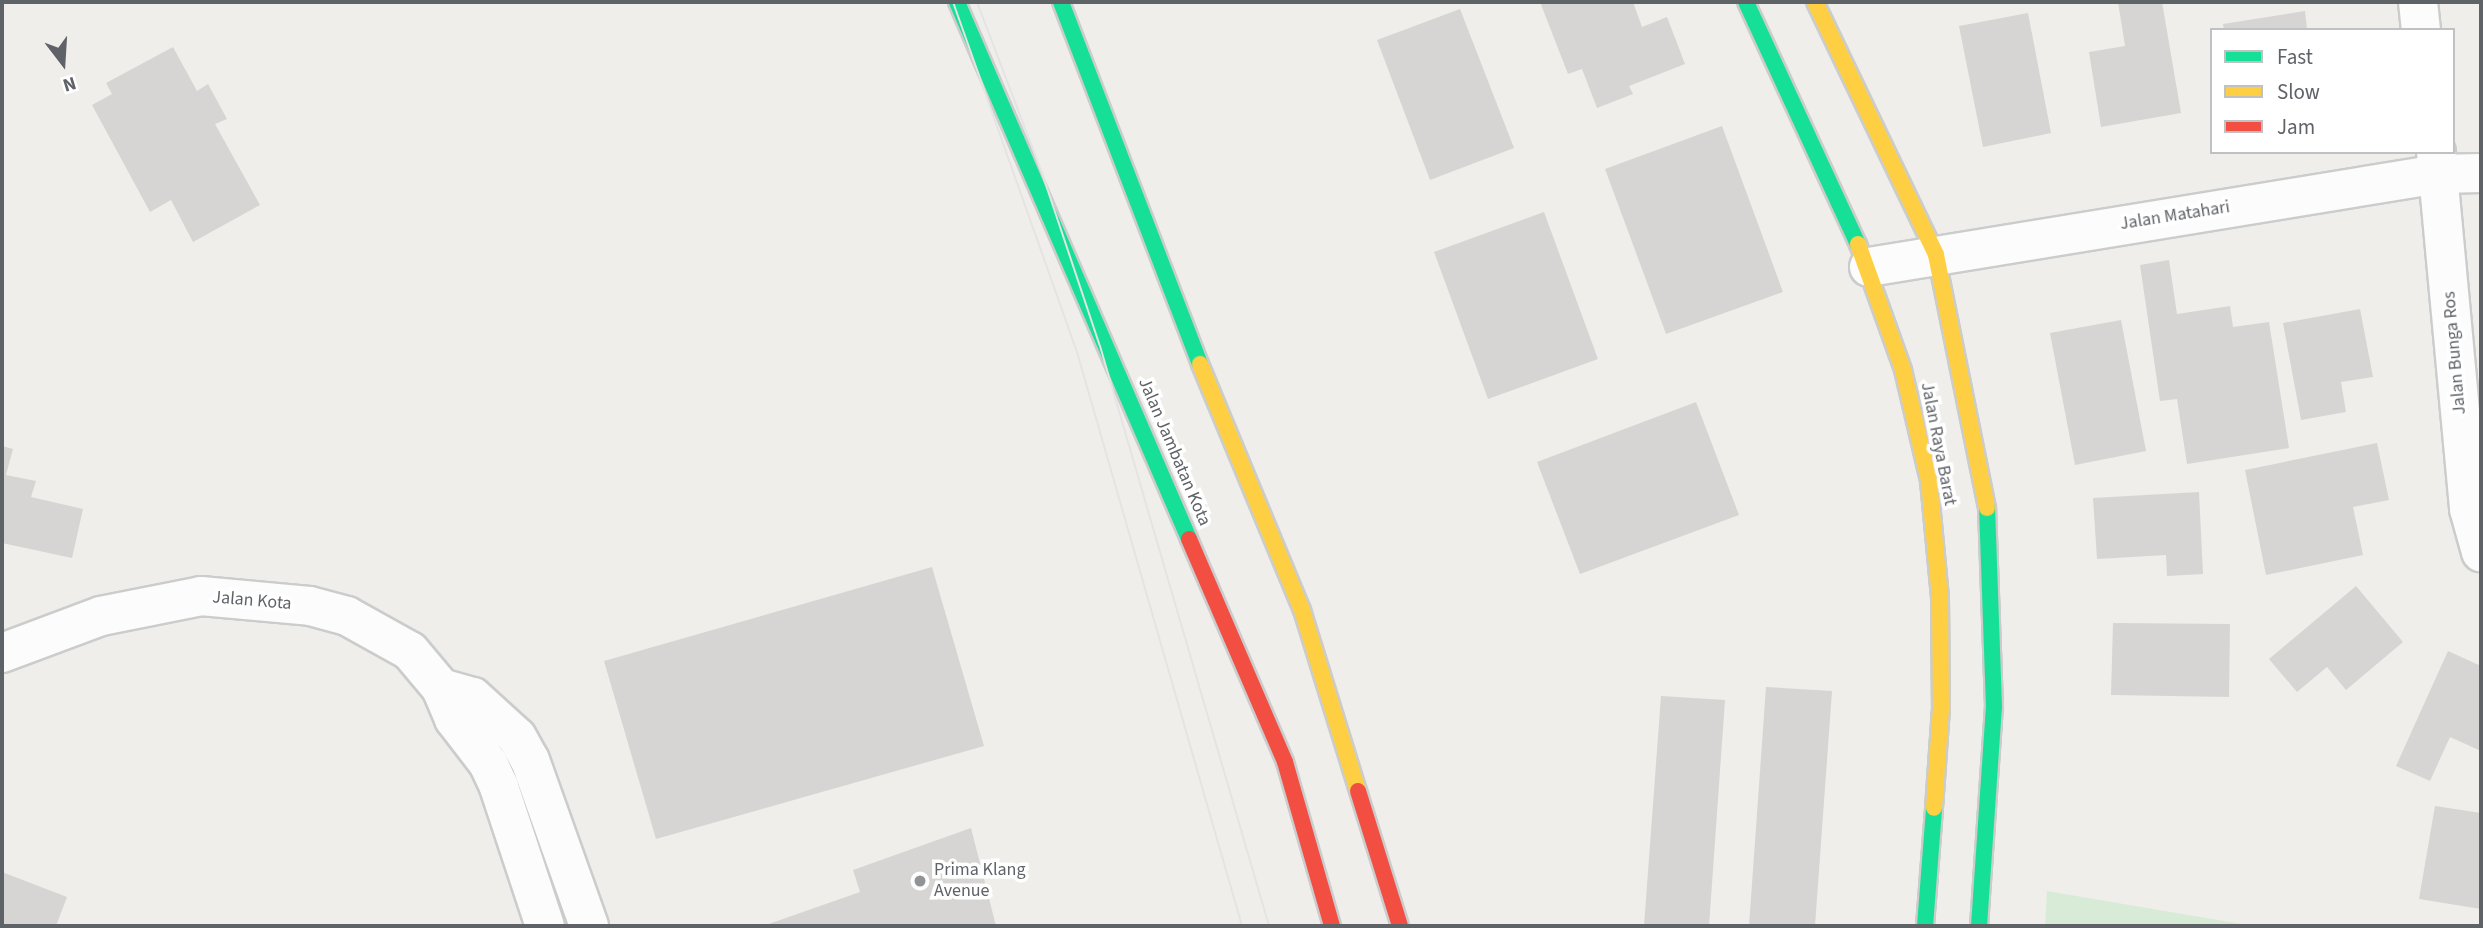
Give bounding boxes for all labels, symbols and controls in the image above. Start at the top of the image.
north arrow [28,28,98,98]
legend [2210,28,2455,154]
text: Fast [2277,42,2313,72]
text: N [59,69,79,98]
text: Slow [2277,77,2320,107]
text: Jam [2277,112,2315,142]
street label: Jalan Matahari [2118,197,2232,235]
street label: Jalan Bunga Ros [2439,290,2471,416]
street label: Jalan Jambatan Kota [1133,375,1215,529]
street label: Jalan Raya Barat [1915,381,1961,507]
street label: Jalan Kota [212,587,292,615]
place label: Prima Klang Avenue [934,860,1025,903]
marker: Prima Klang Avenue [912,873,928,889]

